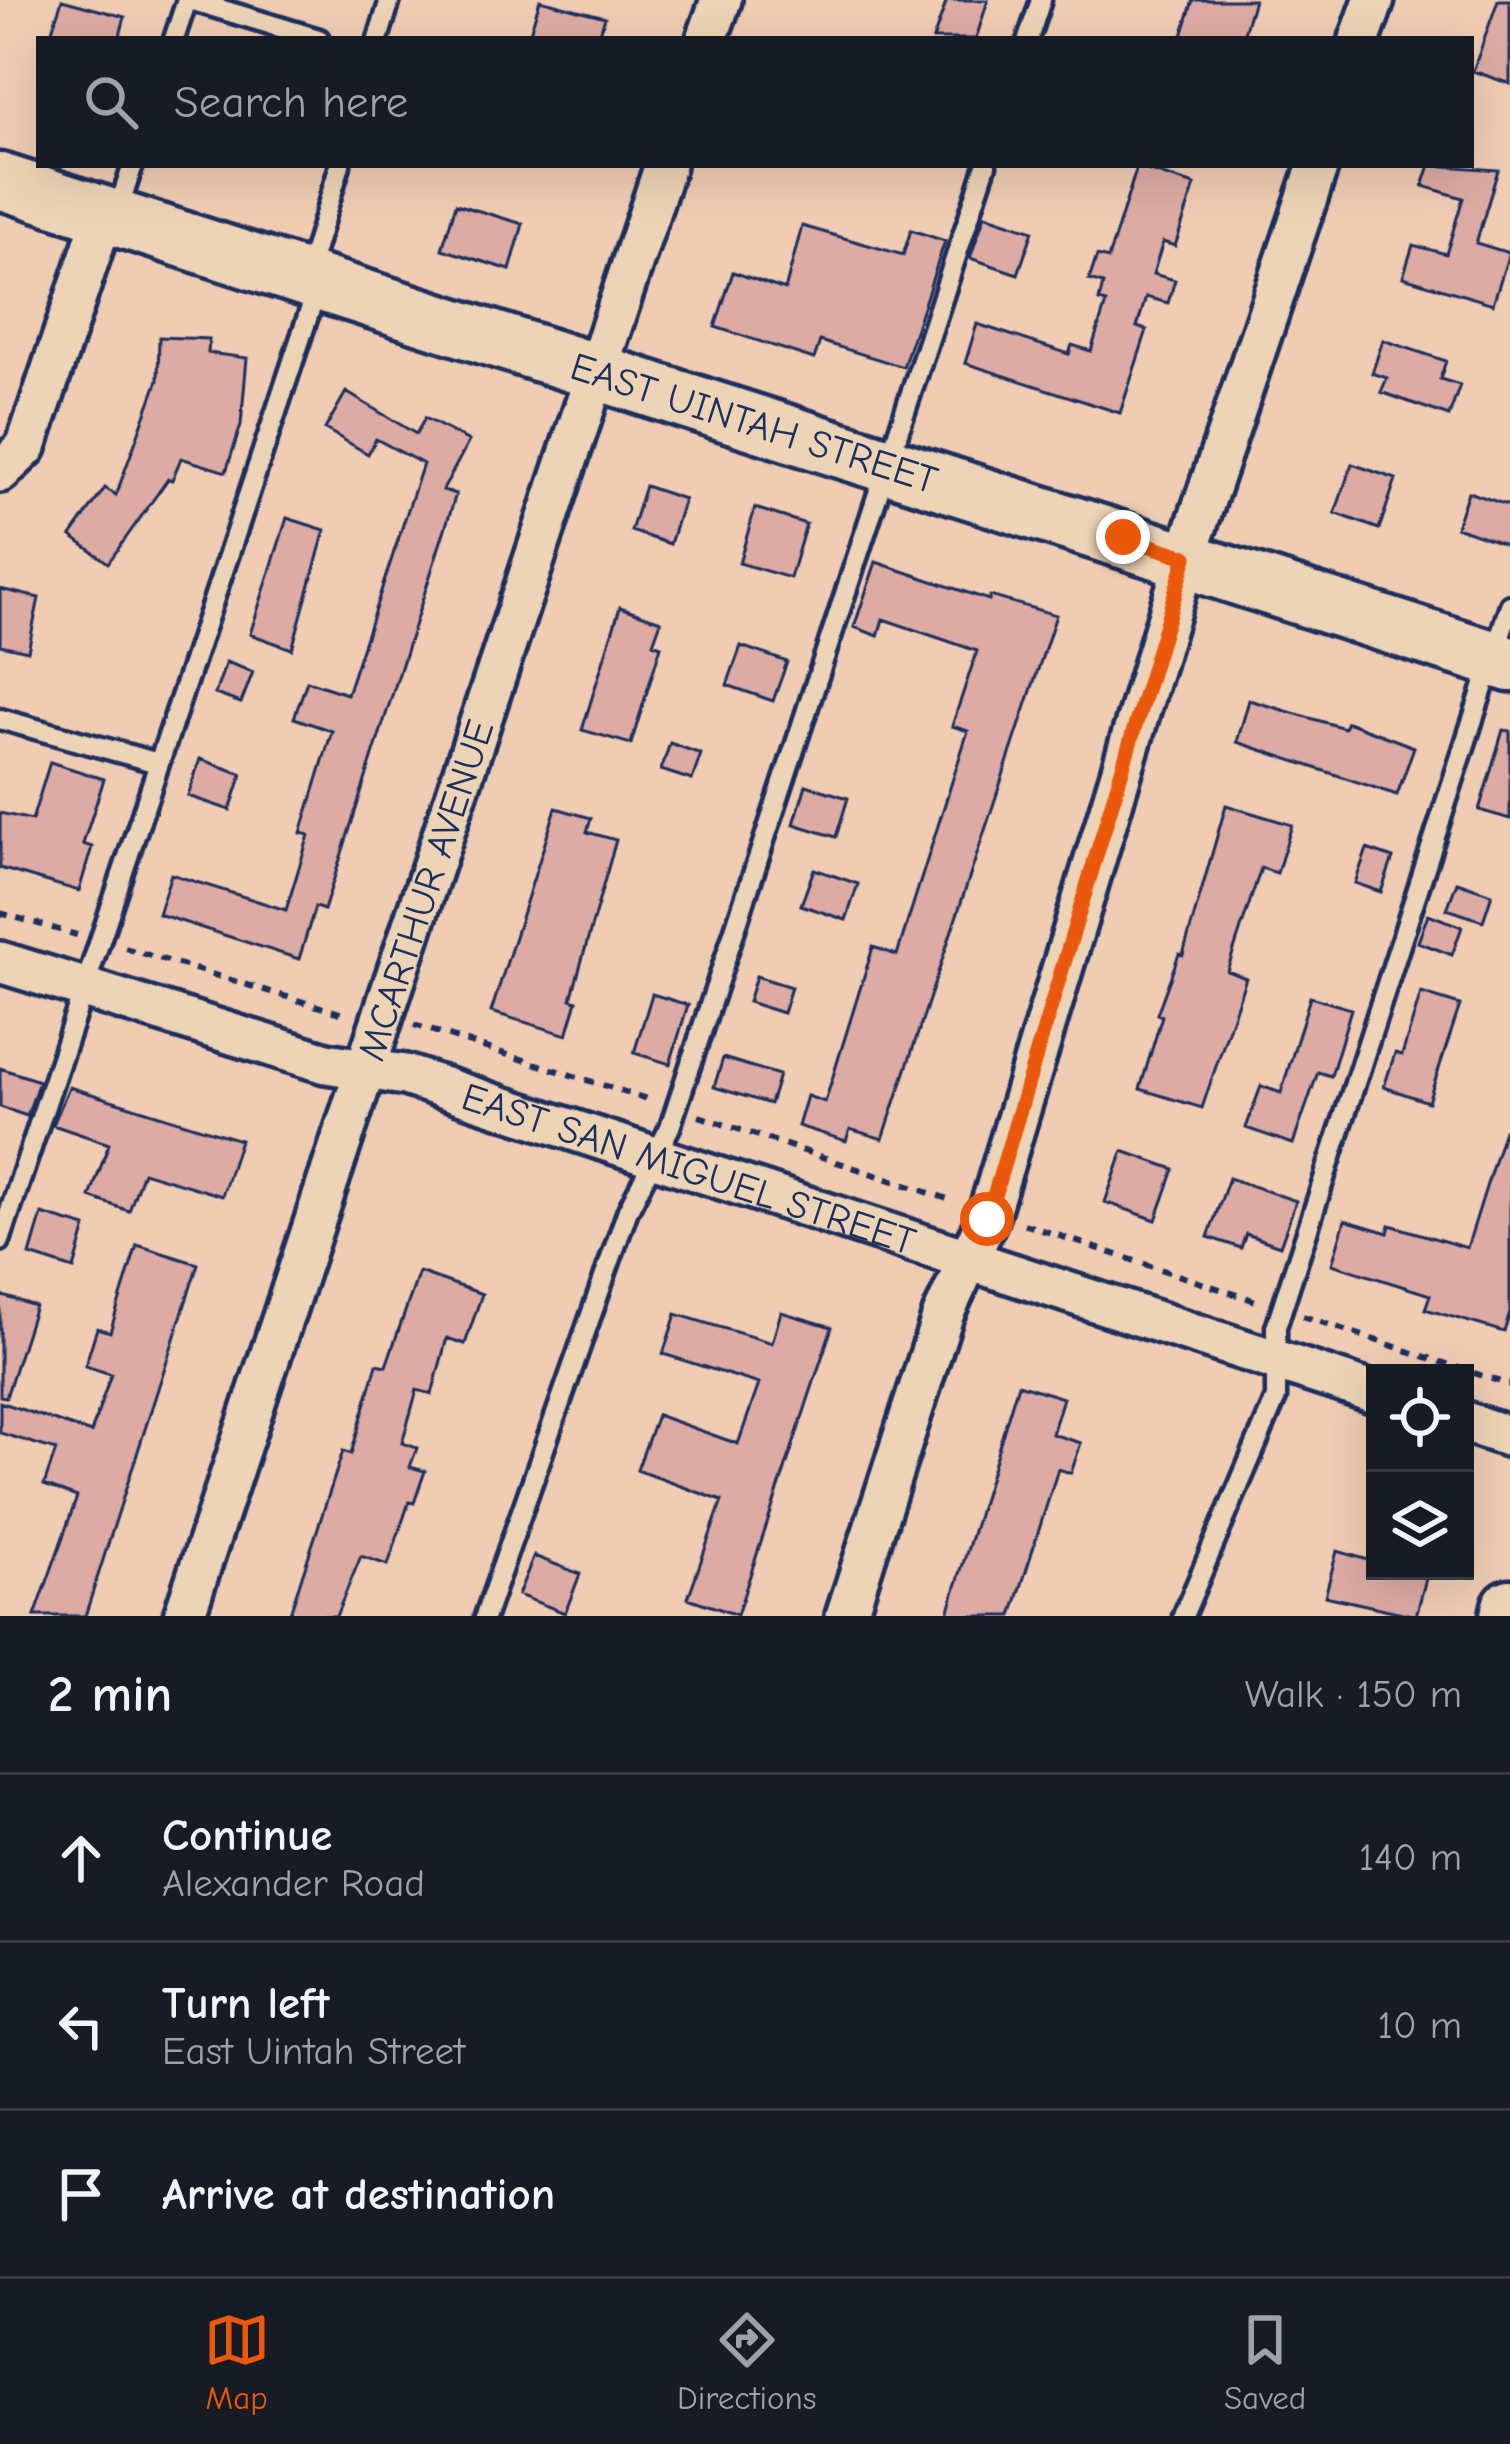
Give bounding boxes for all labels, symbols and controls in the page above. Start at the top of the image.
search box [36,36,1474,168]
icon: search [78,69,144,135]
text: Search here [174,76,408,128]
street label: EAST UINTAH STREET [565,344,943,503]
route end [1096,510,1150,564]
street label: MCARTHUR AVENUE [349,714,503,1066]
street label: EAST SAN MIGUEL STREET [456,1074,921,1265]
route start [960,1192,1014,1246]
map controls [1366,1364,1474,1580]
button: locate [1366,1364,1474,1472]
button: layers [1366,1472,1474,1580]
text: 2 min [48,1665,172,1724]
text: Walk · 150 m [1245,1672,1462,1717]
text: Continue [162,1809,332,1861]
icon: ahead [48,1825,114,1891]
text: 140 m [1359,1835,1462,1880]
text: Alexander Road [162,1861,425,1906]
text: Turn left [162,1977,329,2029]
icon: left [48,1993,114,2059]
text: 10 m [1378,2003,1462,2048]
text: East Uintah Street [162,2029,465,2074]
icon: arrive [48,2161,114,2227]
text: Arrive at destination [162,2168,555,2220]
tab: Map [204,2307,270,2417]
tab: Directions [677,2307,817,2417]
tab: Saved [1224,2307,1306,2417]

